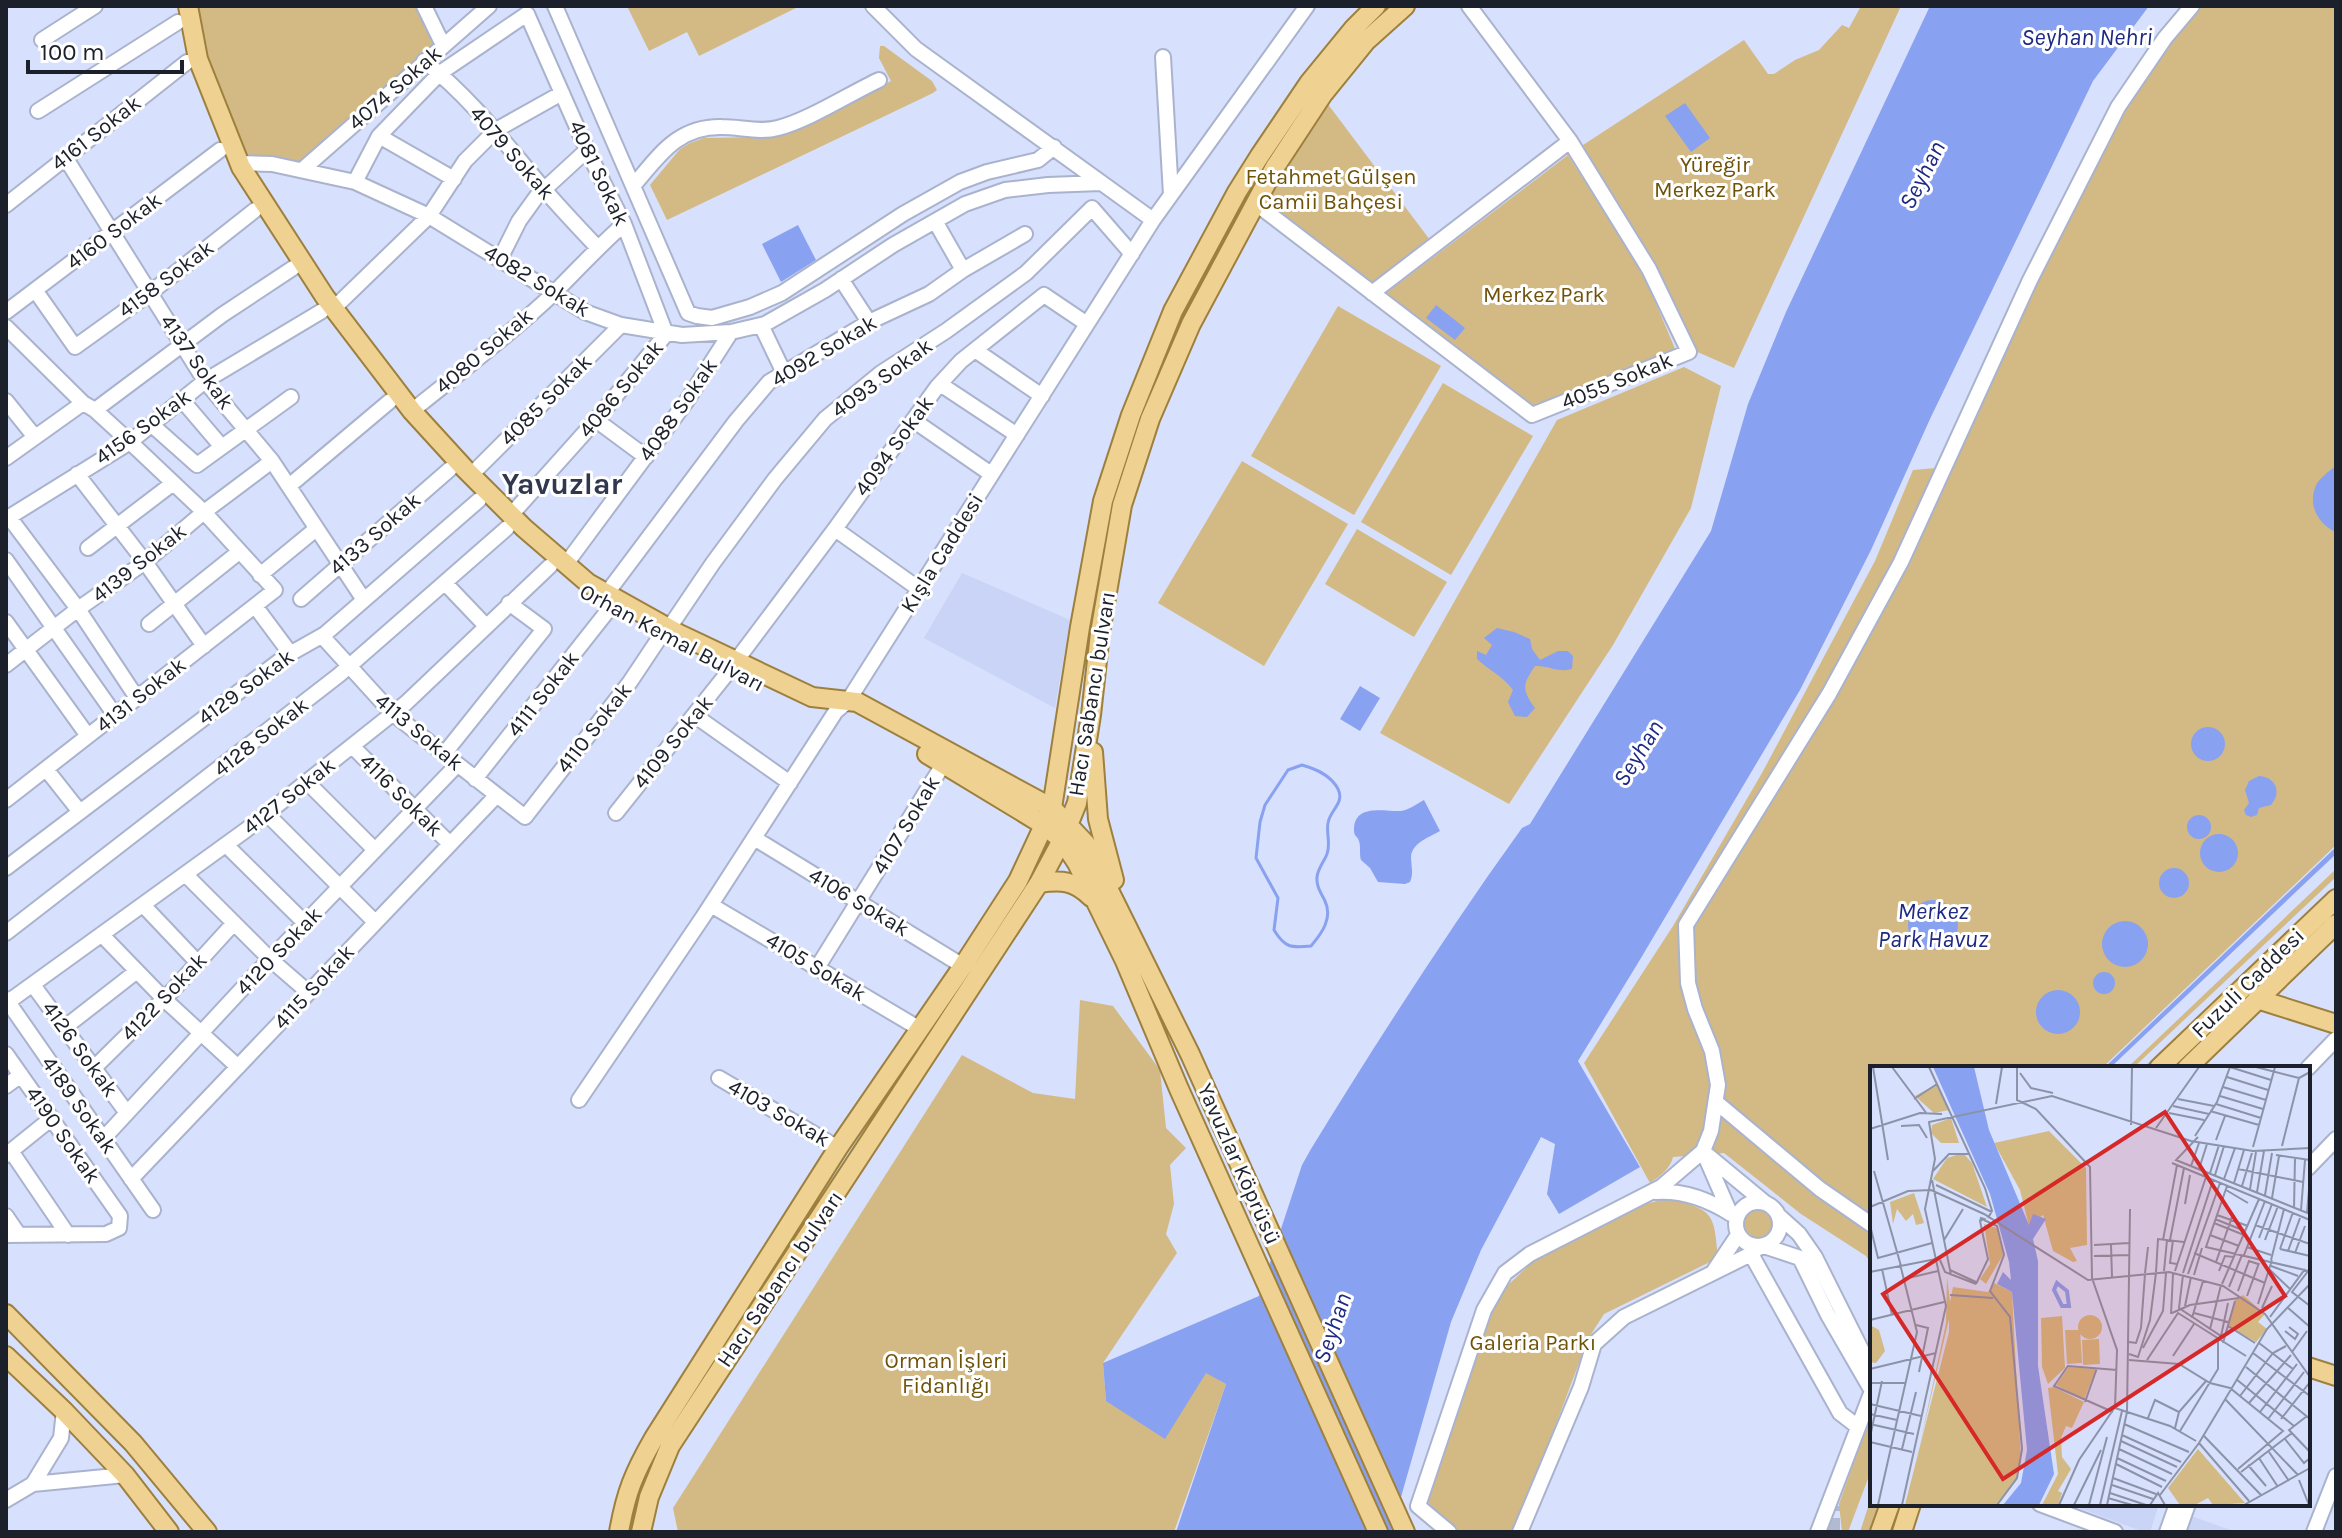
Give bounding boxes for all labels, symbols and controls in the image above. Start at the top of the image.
water label: Seyhan Nehri [2021,23,2153,51]
scale bar [28,24,182,74]
text: 100 m [40,38,105,66]
street label: 4074 Sokak [343,40,447,136]
street label: 4161 Sokak [46,90,146,176]
street label: 4079 Sokak [464,101,560,205]
street label: 4081 Sokak [563,116,635,230]
water label: Seyhan [1893,136,1951,214]
park label: Yüreğir Merkez Park [1654,152,1776,203]
park label: Fetahmet Gülşen Camii Bahçesi [1245,164,1417,215]
street label: 4160 Sokak [61,187,167,275]
street label: 4158 Sokak [113,235,219,323]
street label: 4082 Sokak [479,239,595,323]
park label: Merkez Park [1483,282,1605,308]
street label: 4080 Sokak [430,303,538,399]
street label: 4137 Sokak [155,309,239,415]
street label: 4092 Sokak [767,309,881,393]
street label: 4093 Sokak [826,333,938,423]
street label: 4086 Sokak [573,335,669,443]
street label: 4055 Sokak [1558,347,1676,415]
street label: 4085 Sokak [495,349,597,451]
street label: 4088 Sokak [633,353,723,467]
street label: 4156 Sokak [90,384,196,470]
street label: 4094 Sokak [849,391,939,501]
district label: Yavuzlar [502,466,623,502]
street label: 4133 Sokak [324,487,426,581]
street label: Kışla Caddesi [895,488,989,618]
street label: 4139 Sokak [87,518,191,608]
street label: Orhan Kemal Bulvarı [575,578,769,698]
street label: Hacı Sabancı bulvarı [1063,590,1121,798]
street label: 4129 Sokak [193,643,299,731]
street label: 4111 Sokak [501,646,585,742]
street label: 4131 Sokak [91,652,191,738]
street label: 4110 Sokak [551,678,637,778]
street label: 4113 Sokak [370,688,468,776]
street label: 4109 Sokak [627,690,719,794]
street label: 4128 Sokak [208,692,314,782]
water label: Seyhan [1607,715,1669,791]
street label: 4116 Sokak [354,748,448,842]
street label: 4127 Sokak [238,752,340,840]
street label: 4107 Sokak [866,771,946,879]
street label: 4106 Sokak [804,862,914,942]
water label: Merkez Park Havuz [1878,897,1989,953]
street label: 4120 Sokak [230,901,328,1001]
street label: Fuzuli Caddesi [2186,923,2310,1043]
street label: 4105 Sokak [761,927,871,1007]
street label: 4115 Sokak [268,939,360,1035]
street label: 4122 Sokak [116,948,212,1046]
street label: 4126 Sokak [36,996,124,1102]
street label: 4189 Sokak [36,1051,122,1159]
inset map [1870,1066,2310,1506]
street label: 4103 Sokak [724,1073,834,1153]
street label: Yavuzlar Köprüsü [1192,1079,1286,1249]
street label: 4190 Sokak [20,1081,106,1189]
street label: Hacı Sabancı bulvarı [711,1186,849,1372]
water label: Seyhan [1307,1289,1357,1367]
park label: Galeria Parkı [1470,1330,1596,1356]
park label: Orman İşleri Fidanlığı [884,1348,1008,1399]

